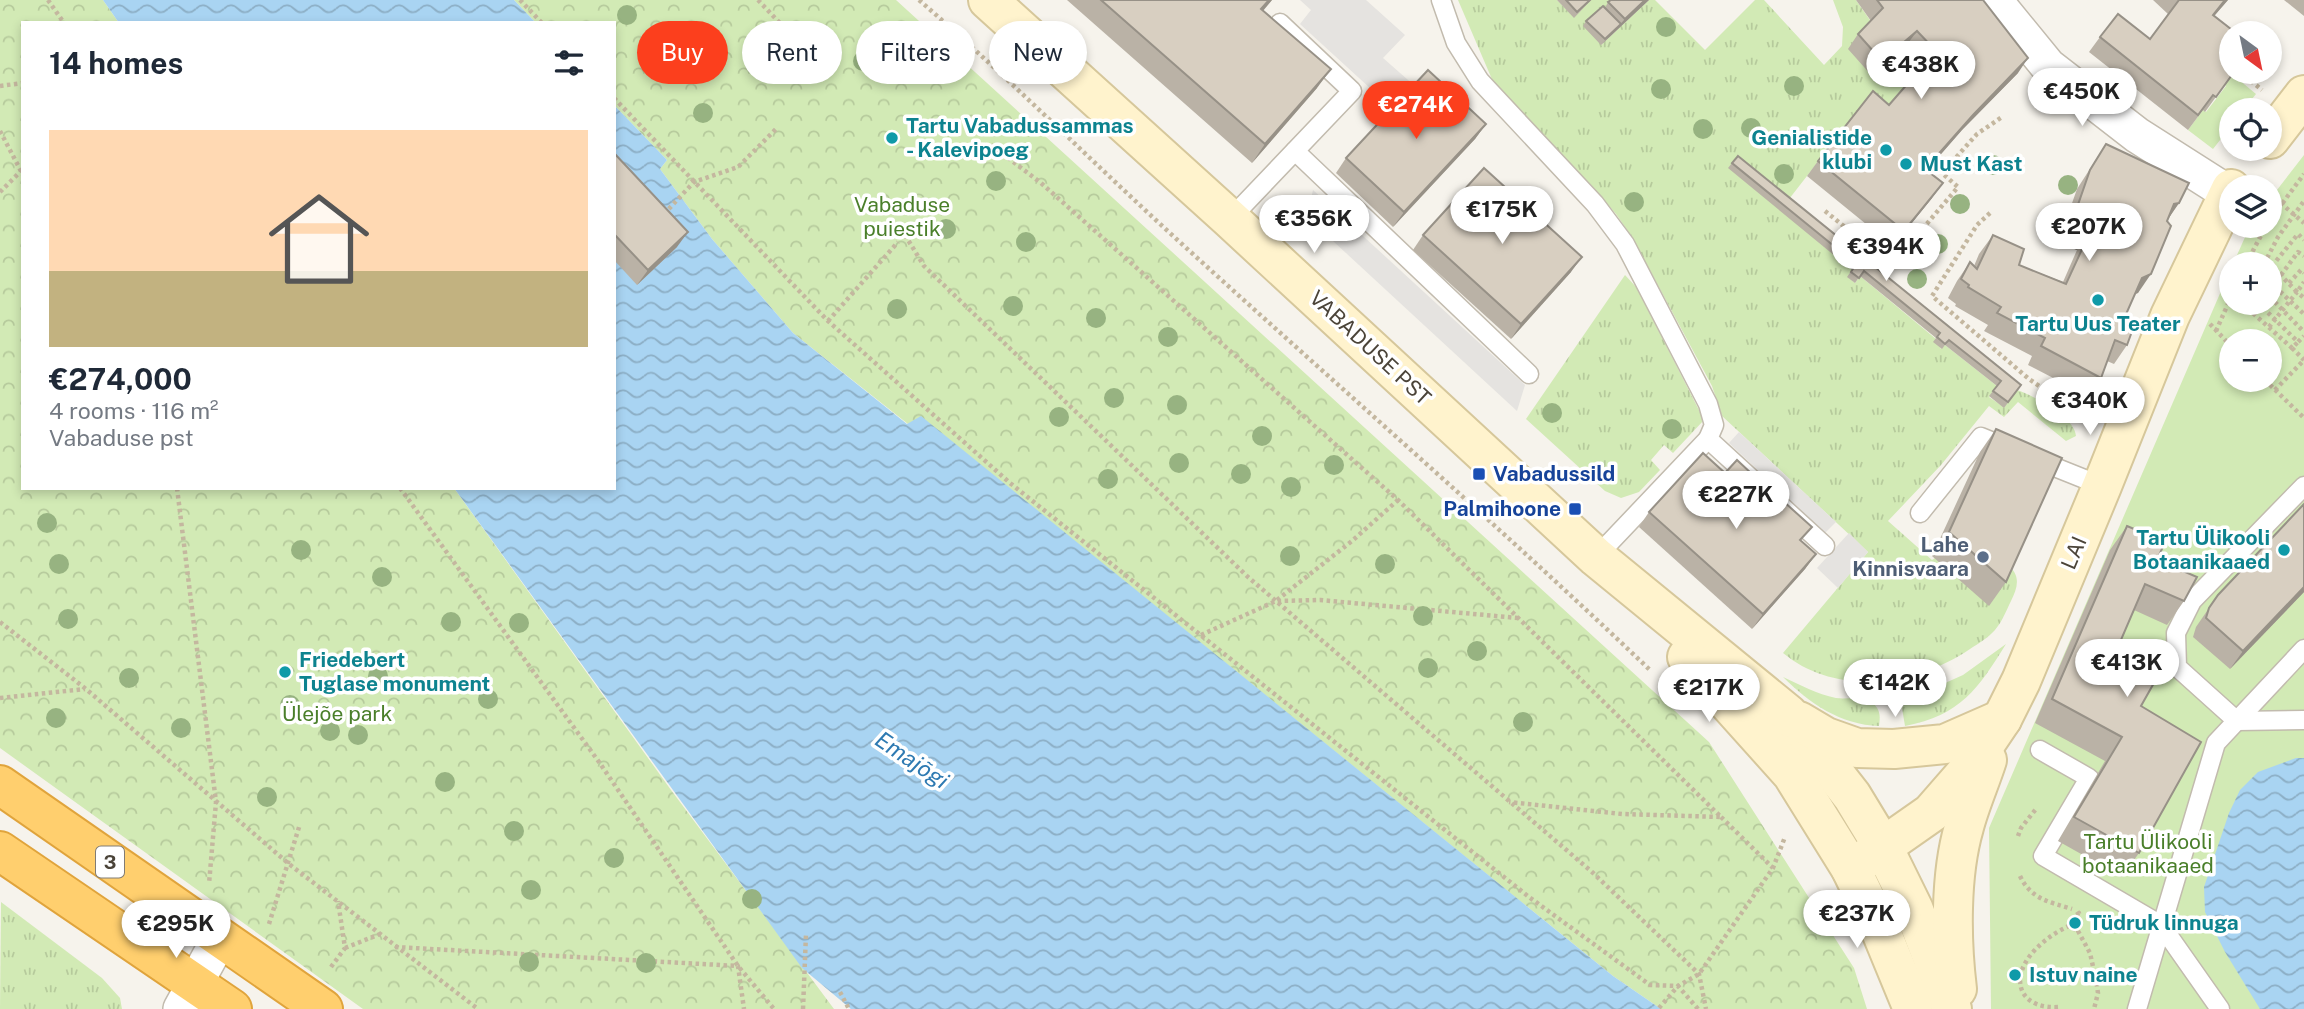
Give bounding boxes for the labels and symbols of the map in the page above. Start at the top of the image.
north arrow [2219,21,2282,84]
pin: €438K [1872,42,1970,101]
pin: €450K [2033,68,2131,128]
pin: €274K [1367,82,1465,141]
place label: Tartu Vabadussammas - Kalevipoeg [906,113,1134,162]
place label: Genialistide klubi [1751,125,1872,174]
marker: Tartu Vabadussammas - Kalevipoeg [884,130,900,146]
marker: Genialistide klubi [1878,142,1894,158]
place label: Must Kast [1920,151,2023,176]
marker: Must Kast [1898,156,1914,172]
pin: €175K [1453,187,1551,246]
park label: Vabaduse puiestik [854,192,950,241]
pin: €356K [1265,196,1363,255]
pin: €207K [2040,204,2138,263]
pin: €394K [1837,224,1935,283]
street label: VABADUSE PST [1305,285,1436,410]
marker: Tartu Uus Teater [2090,292,2106,308]
place label: Tartu Uus Teater [2015,311,2181,336]
pin: €340K [2041,378,2139,437]
place label: Vabadussild [1493,461,1615,486]
marker: Vabadussild [1471,466,1487,482]
pin: €227K [1687,472,1785,531]
place label: Palmihoone [1443,496,1561,521]
marker: Palmihoone [1567,501,1583,517]
place label: Tartu Ülikooli Botaanikaaed [2133,525,2270,574]
place label: Lahe Kinnisvaara [1852,532,1969,581]
street label: LAI [2056,533,2092,573]
marker: Tartu Ülikooli Botaanikaaed [2276,542,2292,558]
marker: Lahe Kinnisvaara [1975,549,1991,565]
pin: €413K [2078,640,2176,699]
place label: Friedebert Tuglase monument [299,647,490,696]
pin: €142K [1846,660,1944,719]
marker: Friedebert Tuglase monument [277,664,293,680]
pin: €217K [1660,664,1758,724]
park label: Ülejõe park [282,701,393,726]
water label: Emajõgi [871,725,954,794]
park label: Tartu Ülikooli botaanikaaed [2082,829,2214,878]
road number: 3 [96,846,124,877]
pin: €237K [1808,890,1906,950]
pin: €295K [127,900,225,960]
place label: Tüdruk linnuga [2089,910,2239,935]
marker: Tüdruk linnuga [2067,915,2083,931]
place label: Istuv naine [2029,962,2138,987]
marker: Istuv naine [2007,967,2023,983]

